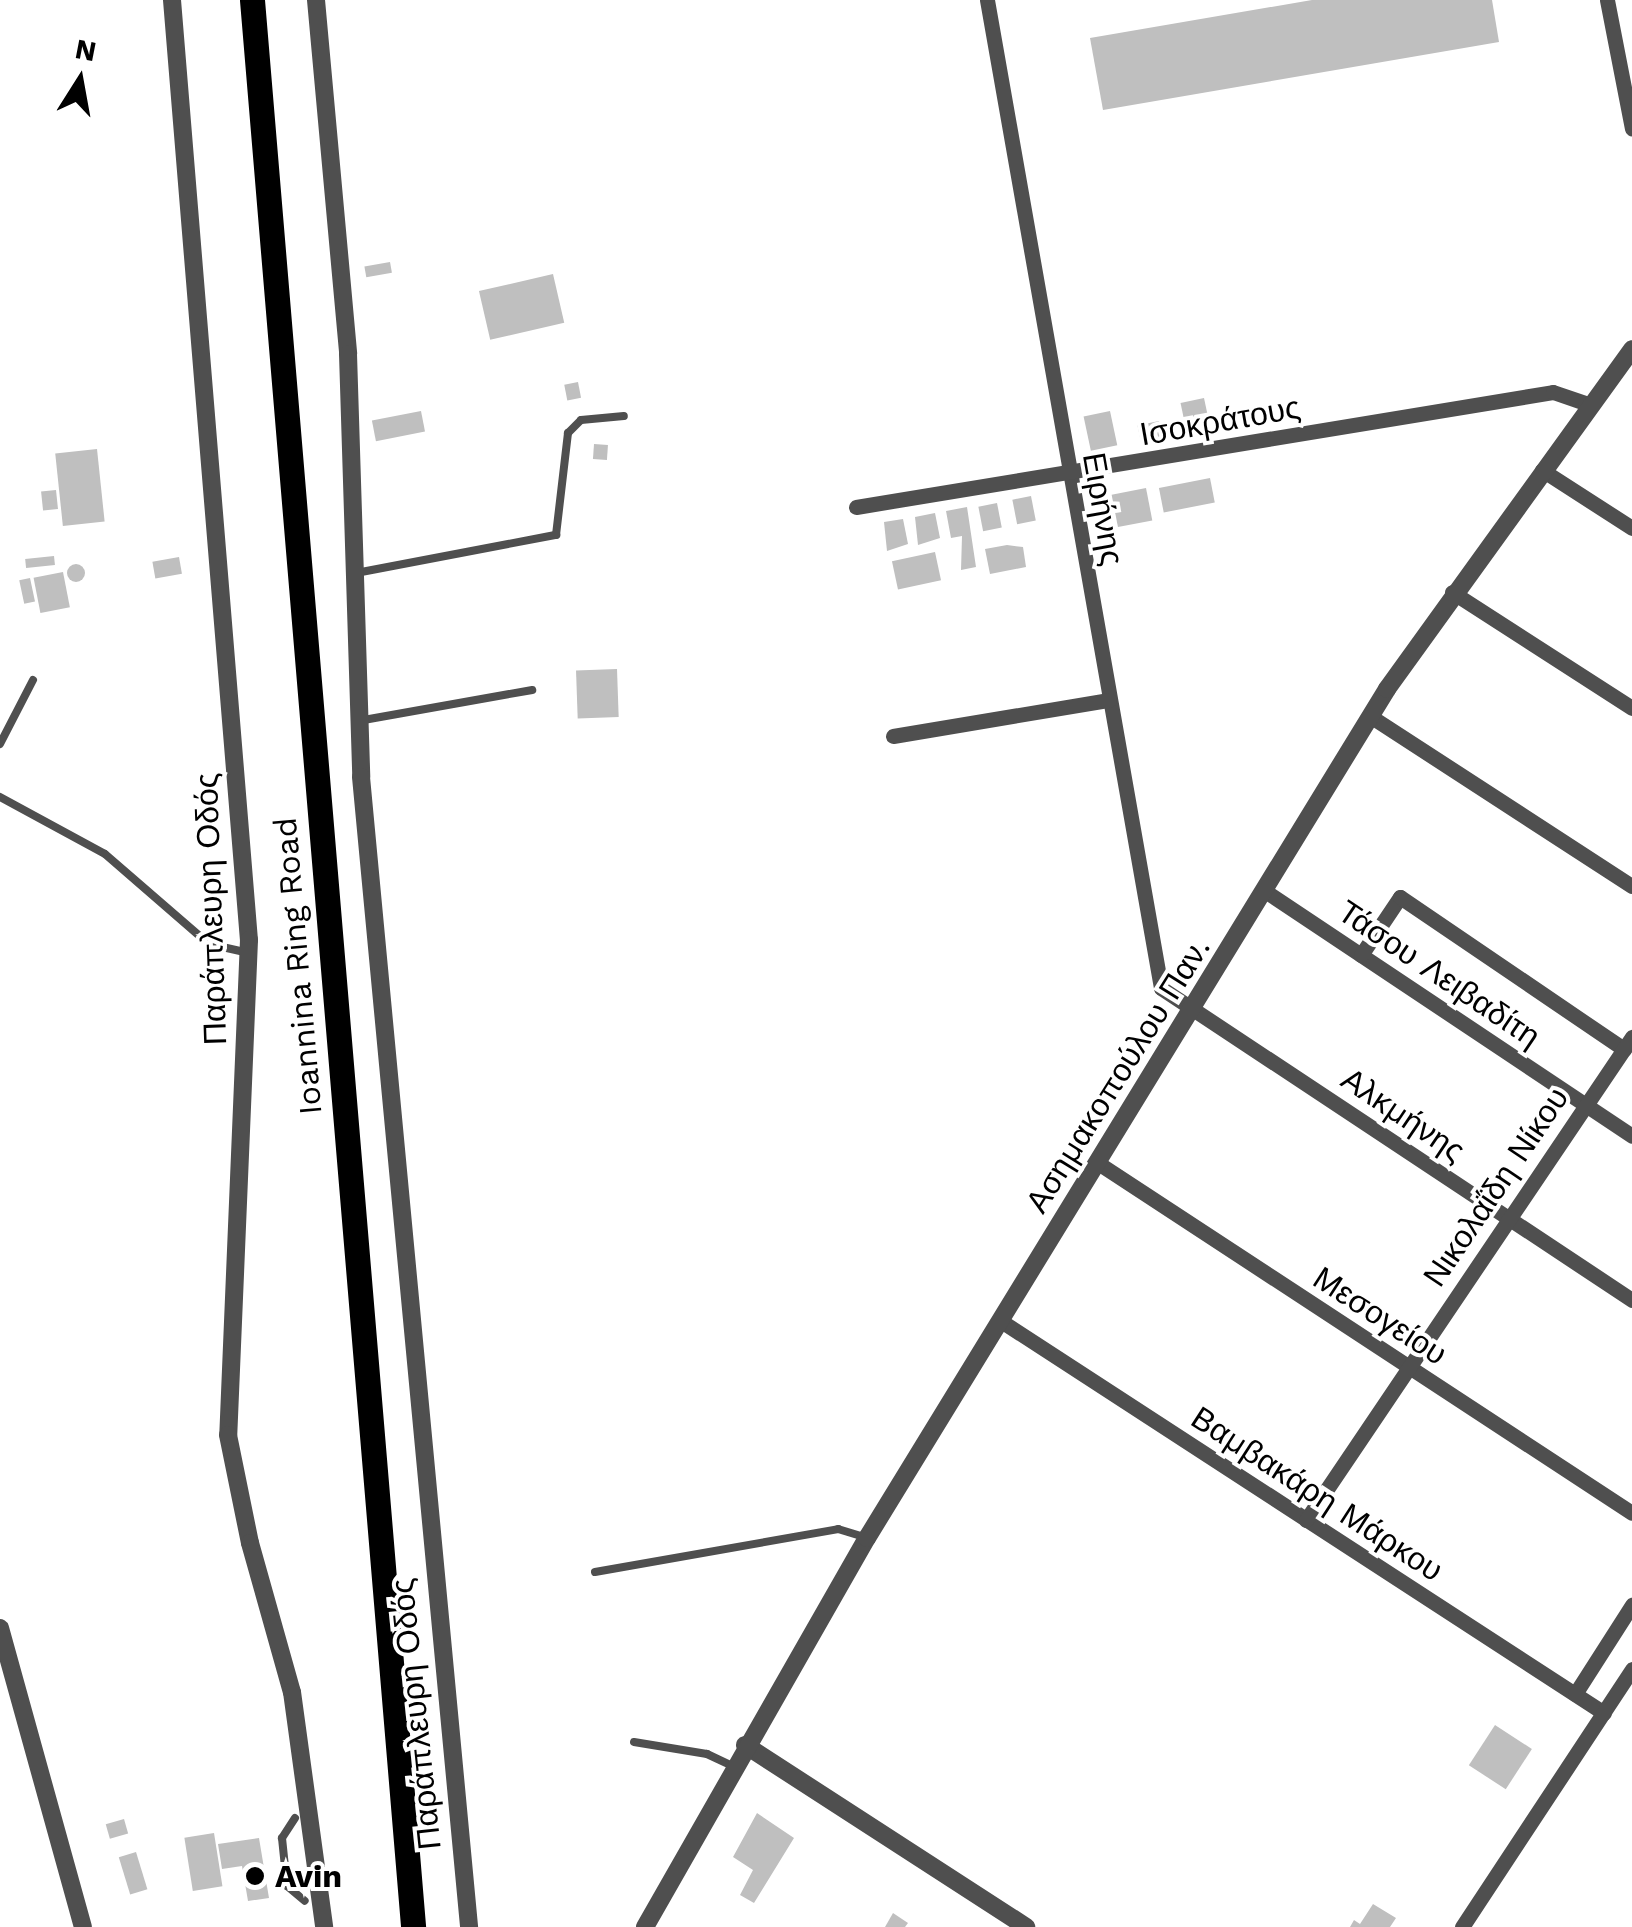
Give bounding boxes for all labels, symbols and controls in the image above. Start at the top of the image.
north arrow [30,30,130,130]
text: N [72,32,99,68]
street label: Ισοκράτους [1137,388,1303,454]
street label: Ειρήνης [1074,450,1132,568]
street label: Παράπλευρη Οδός [187,772,235,1046]
street label: Ioannina Ring Road [266,815,330,1117]
street label: Τάσου Λειβαδίτη [1331,892,1547,1056]
street label: Ασημακοπούλου Παν. [1018,930,1218,1220]
street label: Αλκμήνης [1334,1060,1472,1170]
street label: Νικολαΐδη Νίκου [1415,1080,1577,1294]
street label: Μεσογείου [1306,1259,1454,1373]
street label: Βαμβακάρη Μάρκου [1184,1398,1450,1590]
street label: Παράπλευρη Οδός [383,1577,449,1851]
place label: Avin [275,1857,342,1895]
marker: Avin [244,1865,266,1887]

